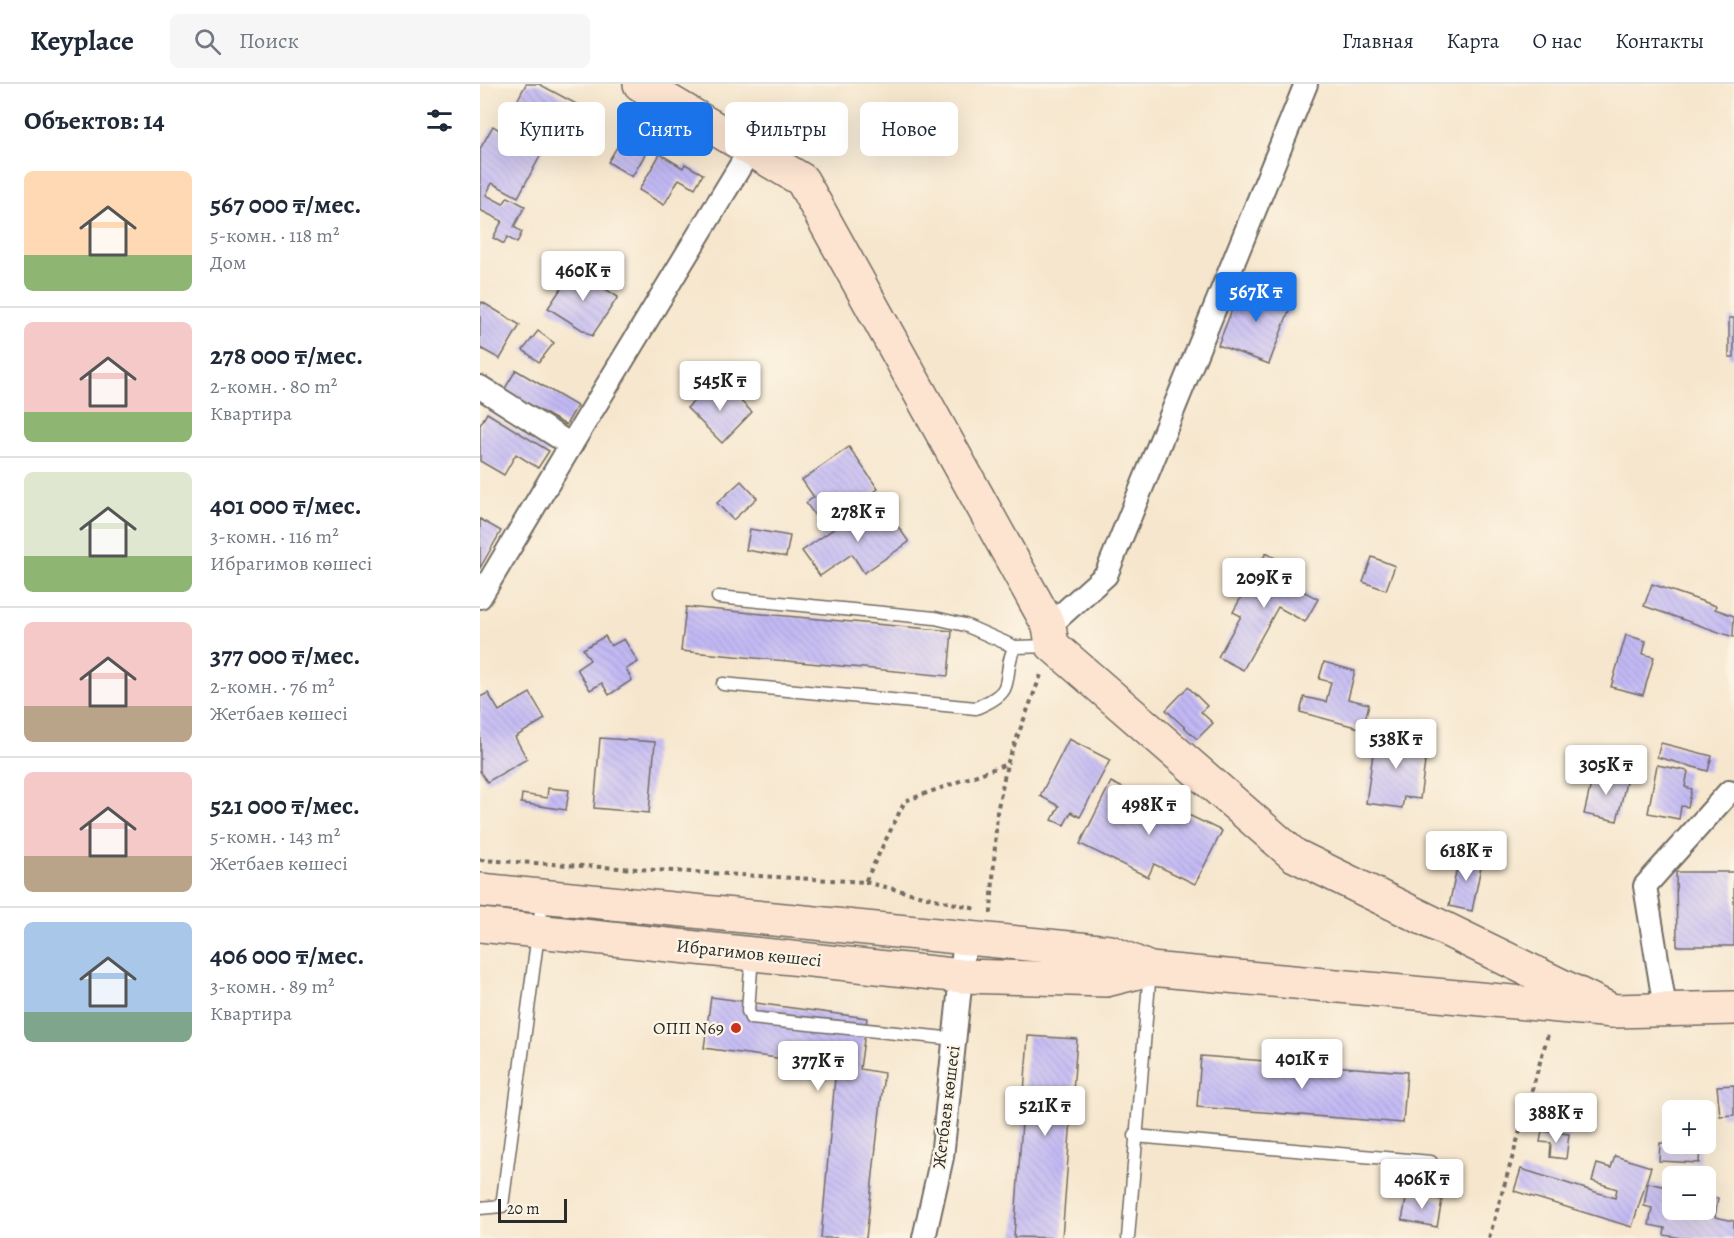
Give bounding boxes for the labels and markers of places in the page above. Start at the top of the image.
pin: 460K ₸ [534,251,632,302]
pin: 567K ₸ [1207,272,1305,323]
pin: 545K ₸ [671,361,769,412]
pin: 278K ₸ [809,492,907,543]
pin: 209K ₸ [1215,558,1313,609]
pin: 538K ₸ [1347,719,1445,770]
pin: 305K ₸ [1557,745,1655,796]
pin: 498K ₸ [1100,785,1198,836]
pin: 618K ₸ [1417,831,1515,882]
place label: ОПП N69 [653,1016,724,1040]
marker: ОПП N69 [729,1021,743,1035]
pin: 401K ₸ [1253,1039,1351,1090]
pin: 377K ₸ [769,1041,867,1092]
pin: 521K ₸ [996,1086,1094,1137]
pin: 388K ₸ [1507,1093,1605,1144]
pin: 406K ₸ [1373,1159,1471,1210]

